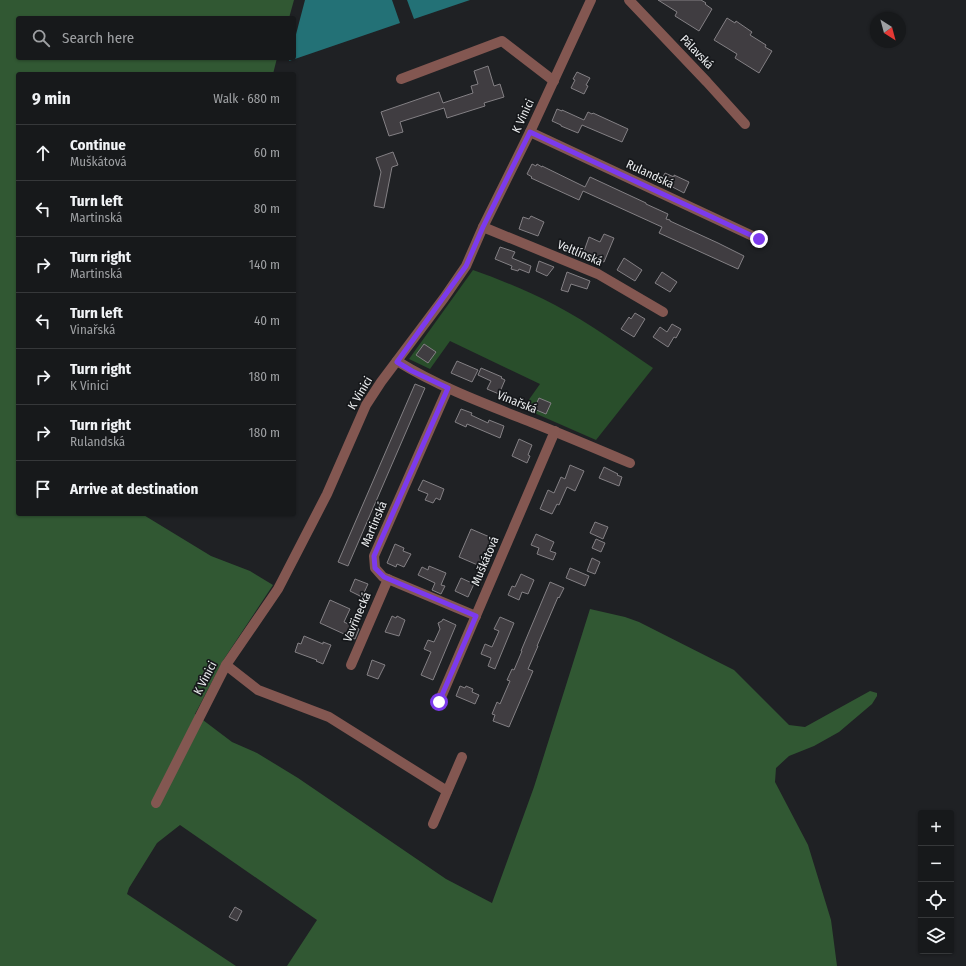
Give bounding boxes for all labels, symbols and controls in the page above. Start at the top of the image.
north arrow [870,12,906,48]
search box [16,16,296,60]
icon: search [30,27,52,49]
text: Search here [62,29,134,47]
street label: Pálavská [677,32,717,72]
text: 9 min [32,88,71,109]
text: Walk · 680 m [213,91,280,106]
street label: K Vinici [509,97,537,135]
text: Continue [70,136,126,154]
icon: ahead [32,142,54,164]
text: 60 m [254,145,280,160]
text: Muškátová [70,154,127,169]
street label: Rulandská [624,157,676,191]
text: Turn left [70,192,123,210]
icon: left [32,198,54,220]
text: 80 m [254,201,280,216]
text: Martinská [70,210,122,225]
route end [750,230,768,248]
street label: Veltlínská [555,237,605,269]
text: Turn right [70,248,131,266]
icon: right [32,254,54,276]
text: 140 m [249,257,280,272]
text: Martinská [70,266,122,281]
text: Turn left [70,304,123,322]
icon: left [32,310,54,332]
text: 40 m [254,313,280,328]
text: Vinařská [70,322,115,337]
text: Turn right [70,360,131,378]
icon: right [32,366,54,388]
text: 180 m [249,369,280,384]
street label: K Vinici [345,374,375,412]
text: K Vinici [70,378,109,393]
street label: Vinařská [495,388,539,416]
text: Turn right [70,416,131,434]
icon: right [32,422,54,444]
text: 180 m [249,425,280,440]
text: Rulandská [70,434,125,449]
icon: arrive [32,478,54,500]
text: Arrive at destination [70,480,198,498]
street label: Martinská [358,499,390,549]
street label: Muškátová [468,534,502,588]
street label: Vavřinecká [340,590,374,644]
street label: K Vinici [190,659,220,697]
route start [430,693,448,711]
map controls [918,810,954,954]
button: + [918,810,954,846]
button: − [918,846,954,882]
button: locate [918,882,954,918]
button: layers [918,918,954,954]

